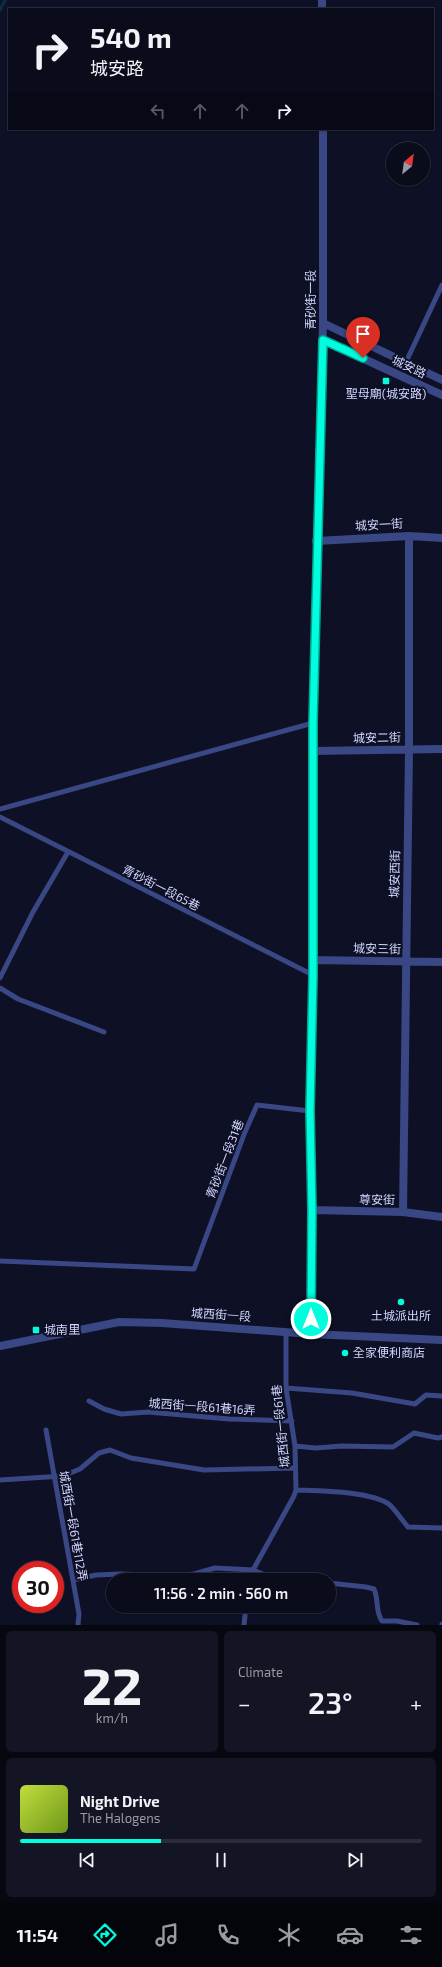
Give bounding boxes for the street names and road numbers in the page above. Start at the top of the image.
street label: 青砂街一段 [303,270,317,330]
street label: 城安路 [390,352,429,380]
street label: 城安一街 [355,516,403,532]
street label: 城安二街 [353,730,401,744]
street label: 城安西街 [387,850,401,898]
street label: 青砂街一段65巷 [120,862,203,913]
street label: 城安三街 [353,941,401,955]
street label: 青砂街一段31巷 [203,1117,246,1200]
street label: 尊安街 [359,1192,395,1206]
street label: 城西街一段 [191,1305,251,1323]
street label: 城西街一段61巷 [269,1384,291,1468]
street label: 城西街一段61巷16弄 [148,1395,256,1417]
street label: 城西街一段61巷112弄 [57,1469,91,1582]

